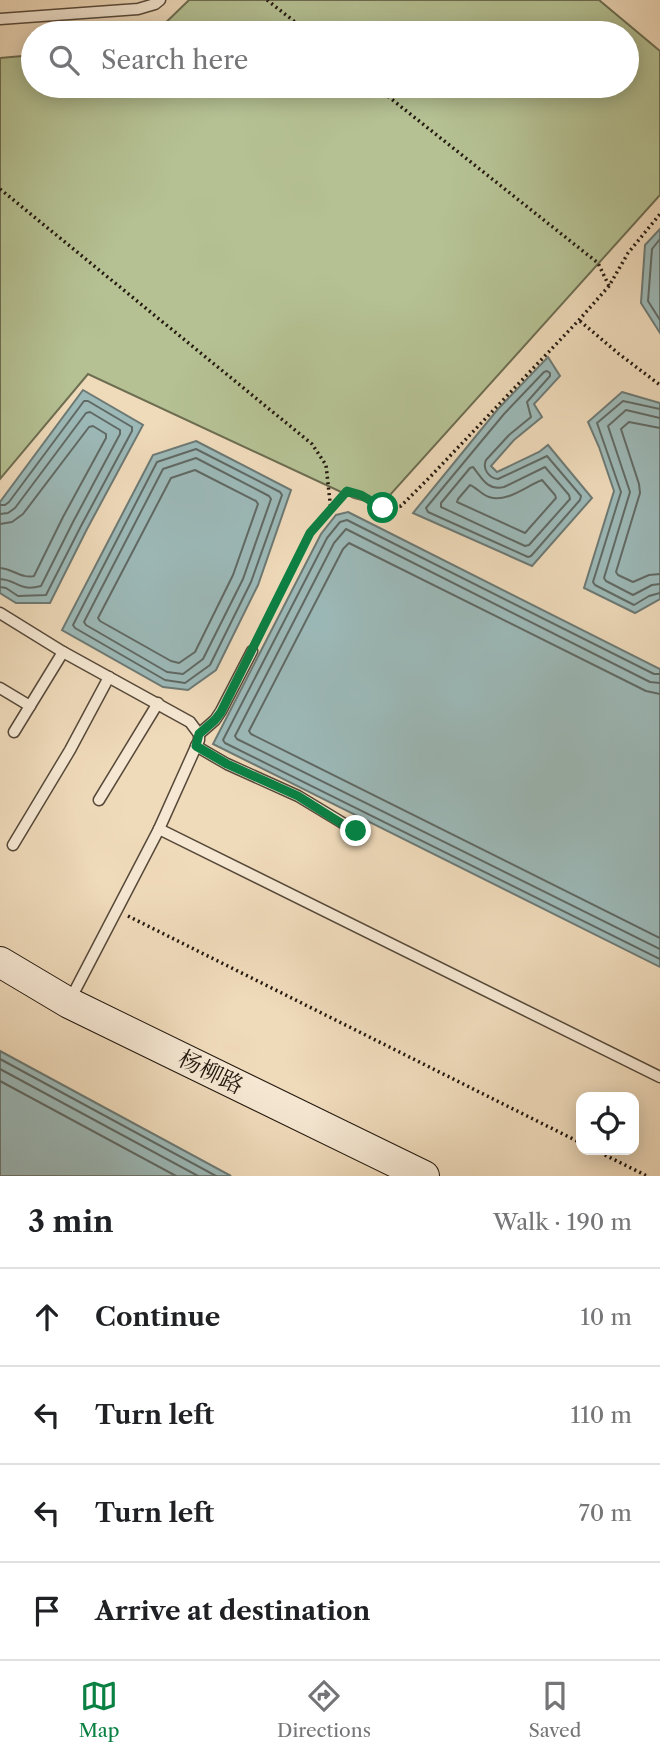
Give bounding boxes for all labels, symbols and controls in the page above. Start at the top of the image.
search box [21,21,639,98]
icon: search [45,41,83,79]
text: Search here [101,44,248,76]
route start [367,492,398,523]
route end [340,815,371,846]
street label: 杨柳路 [174,1044,248,1100]
map controls [576,1092,639,1155]
button: locate [576,1092,639,1155]
text: 3 min [28,1203,114,1240]
text: Walk · 190 m [493,1208,632,1236]
icon: ahead [28,1298,66,1336]
text: Continue [95,1301,220,1333]
text: 10 m [580,1303,632,1331]
icon: left [28,1396,66,1434]
text: Turn left [95,1399,214,1431]
text: 110 m [571,1401,632,1429]
icon: left [28,1494,66,1532]
text: Turn left [95,1497,214,1529]
text: 70 m [579,1499,632,1527]
icon: arrive [28,1592,66,1630]
text: Arrive at destination [95,1595,370,1627]
tab: Map [79,1677,120,1742]
tab: Directions [277,1677,371,1742]
tab: Saved [528,1677,581,1742]

